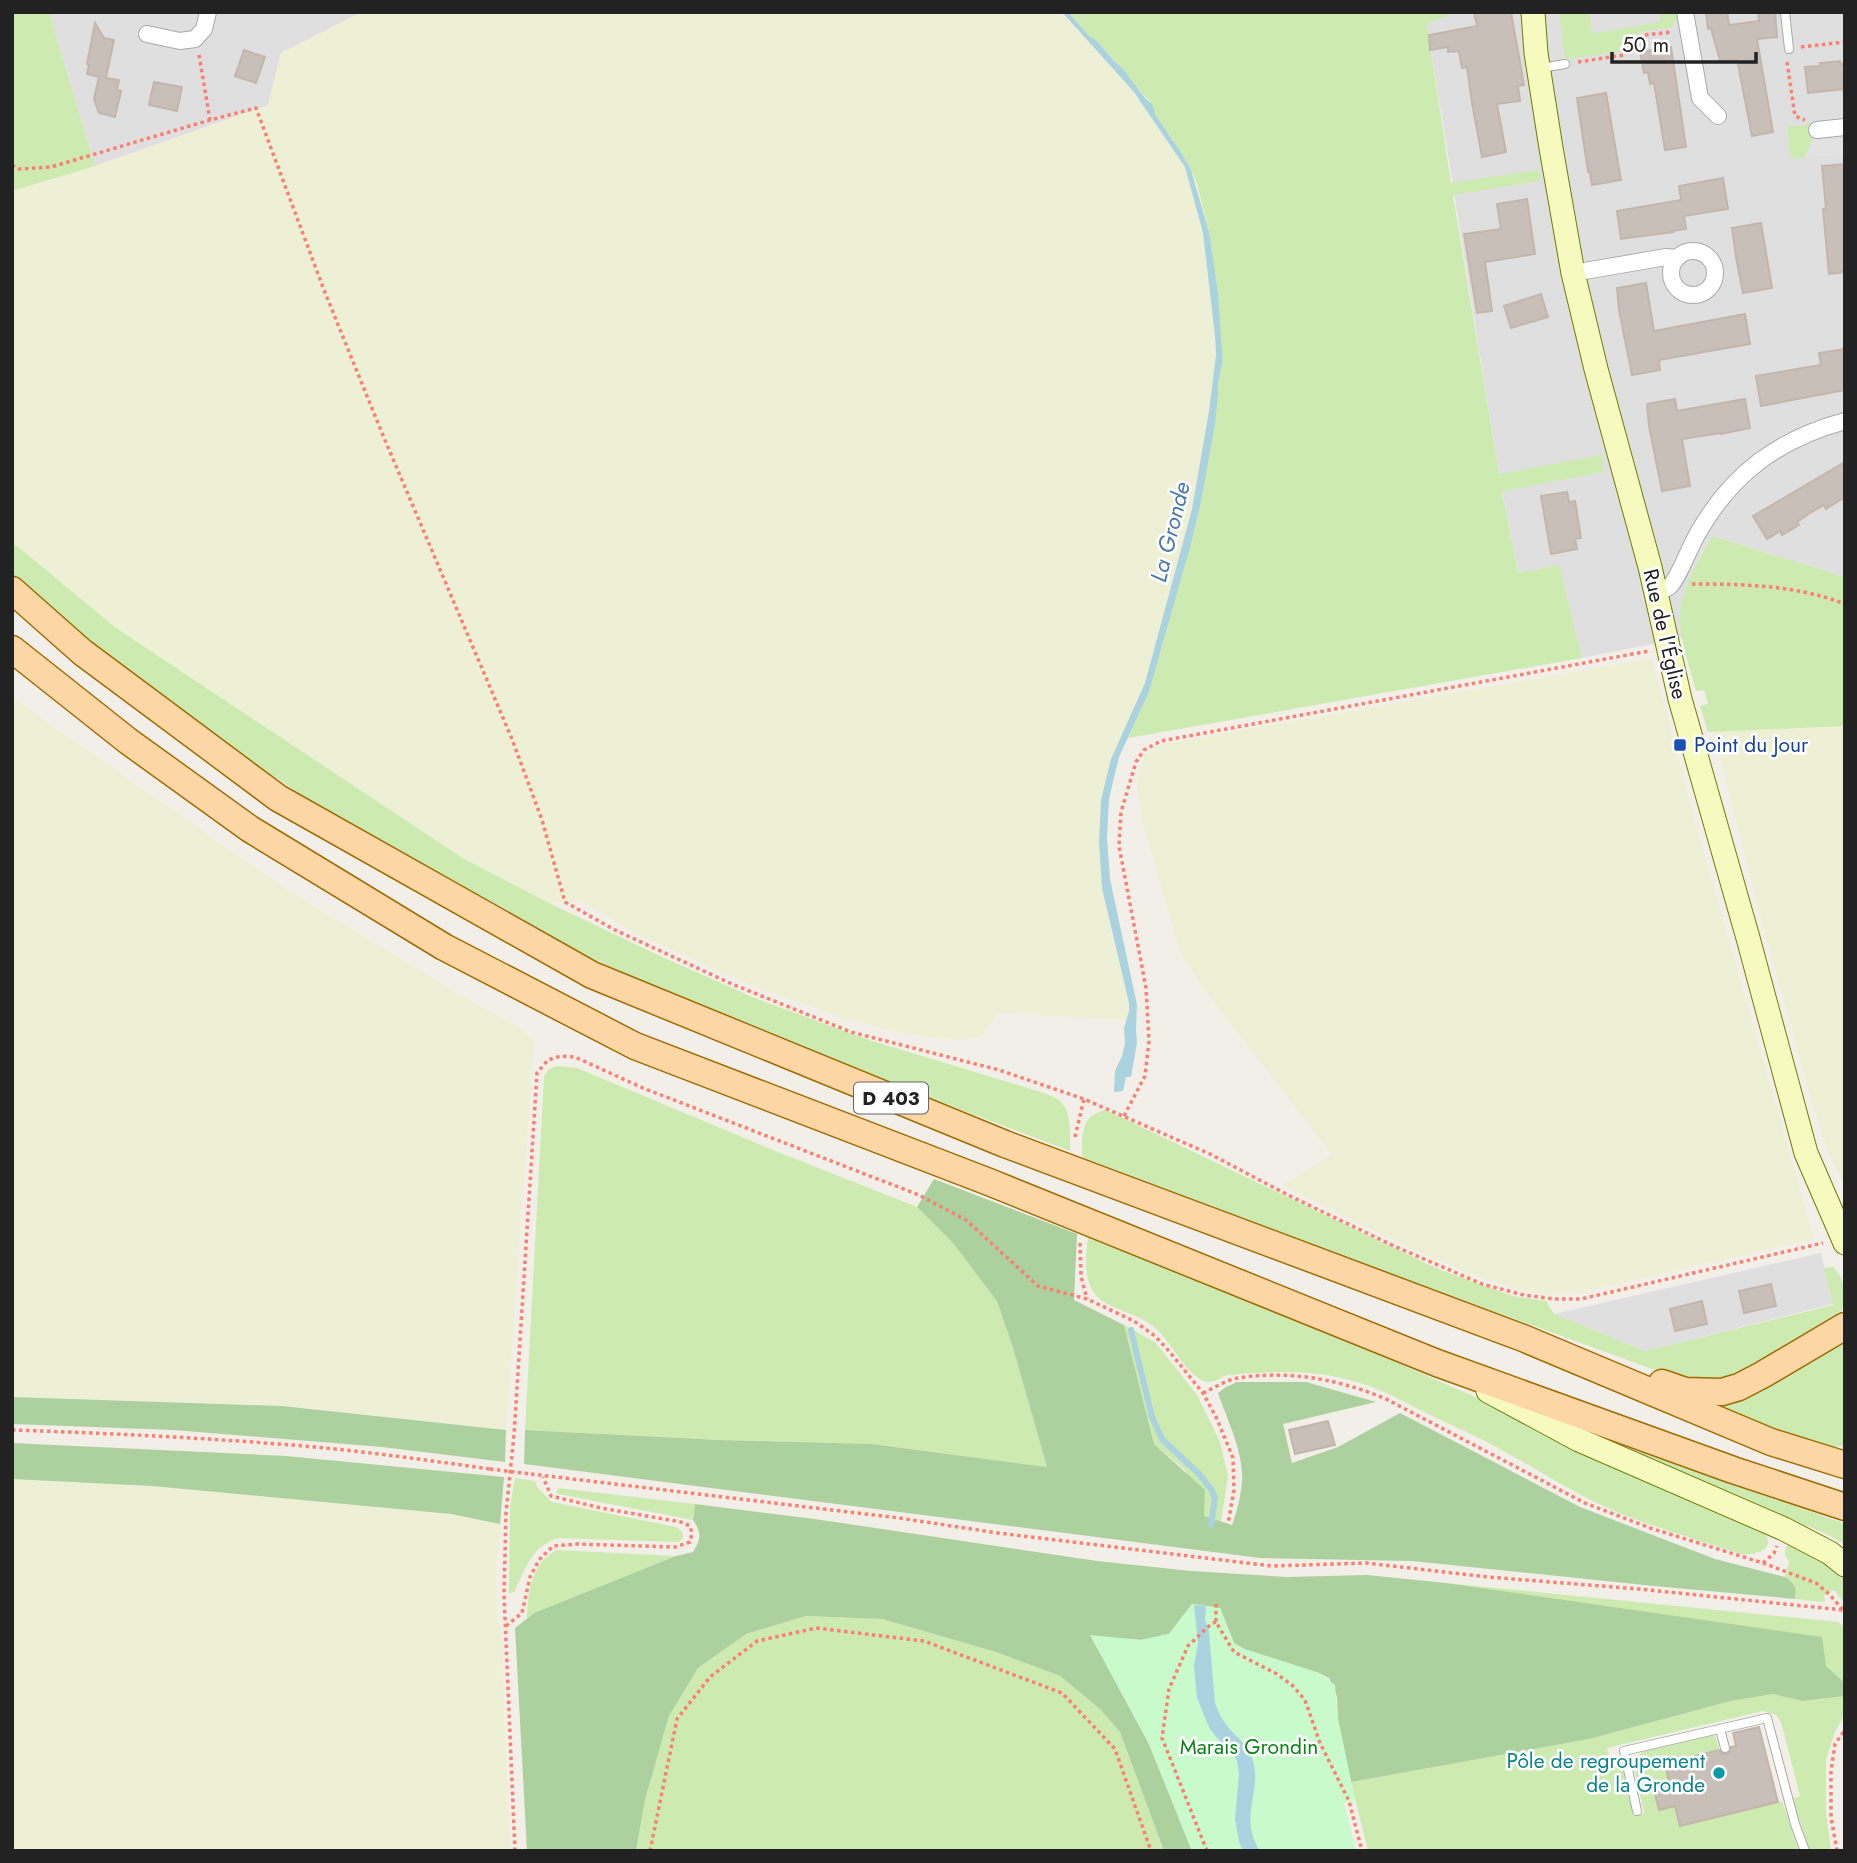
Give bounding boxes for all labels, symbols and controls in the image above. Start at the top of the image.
scale bar [1612,21,1756,65]
text: 50 m [1622,30,1669,60]
water label: La Gronde [1141,478,1199,586]
street label: Rue de l'Église [1635,566,1695,702]
place label: Point du Jour [1694,730,1809,760]
marker: Point du Jour [1672,737,1688,753]
road number: D 403 [854,1082,928,1114]
park label: Marais Grondin [1180,1732,1318,1762]
place label: Pôle de regroupement de la Gronde [1507,1746,1705,1800]
marker: Pôle de regroupement de la Gronde [1711,1765,1727,1781]

